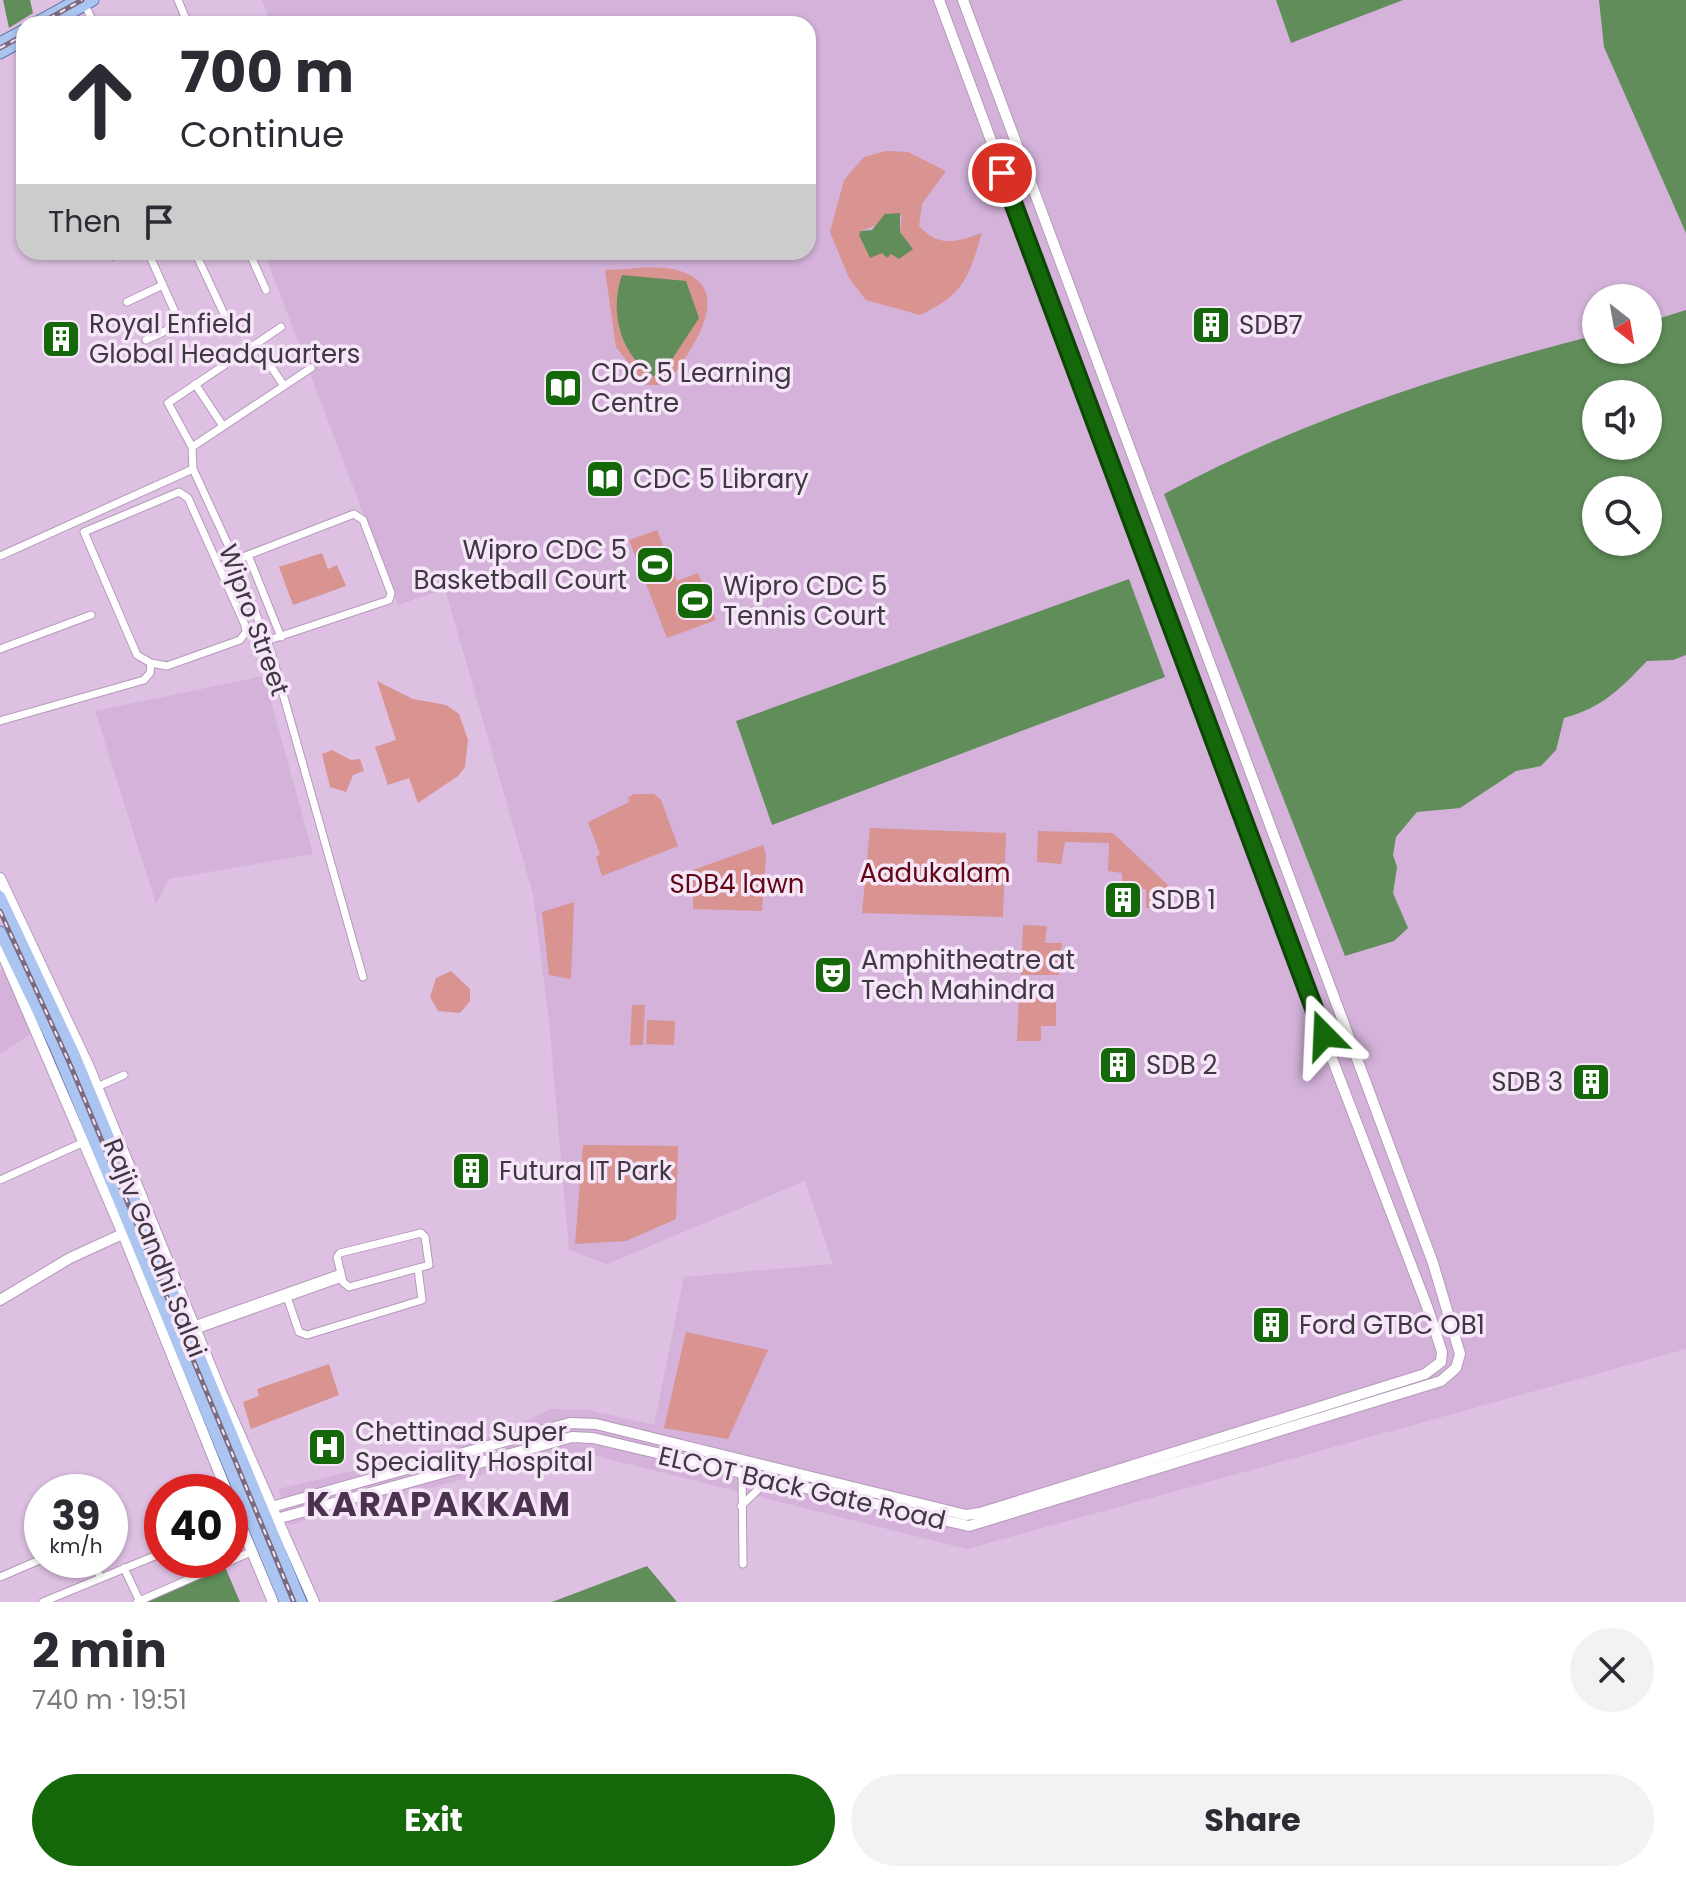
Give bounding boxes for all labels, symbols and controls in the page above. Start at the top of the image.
text: 700 m [180,33,354,112]
icon: ahead [48,48,152,152]
text: Continue [180,109,344,160]
pin [968,139,1036,207]
icon: arrive [980,151,1024,195]
text: Then [48,200,121,243]
icon: arrive [137,200,181,244]
north arrow [1582,284,1662,364]
map controls [1582,284,1662,556]
building icon: SDB7 [1190,304,1232,346]
place label: Royal Enfield Global Headquarters [89,306,360,372]
place label: SDB7 [1239,307,1303,343]
building icon: Royal Enfield Global Headquarters [40,318,82,360]
place label: CDC 5 Learning Centre [591,355,792,421]
library icon: CDC 5 Learning Centre [542,367,584,409]
button: sound [1582,380,1662,460]
library icon: CDC 5 Library [584,458,626,500]
place label: CDC 5 Library [633,461,809,497]
button: search [1582,476,1662,556]
place label: Wipro CDC 5 Basketball Court [414,532,627,598]
street label: Wipro Street [210,539,298,701]
sports icon: Wipro CDC 5 Basketball Court [634,544,676,586]
place label: Wipro CDC 5 Tennis Court [723,568,887,634]
sports icon: Wipro CDC 5 Tennis Court [674,580,716,622]
park label: Aadukalam [859,855,1011,891]
park label: SDB4 lawn [670,866,804,902]
building icon: SDB 1 [1102,879,1144,921]
place label: SDB 1 [1151,882,1216,918]
place label: Amphitheatre at Tech Mahindra [861,942,1075,1008]
theatre icon: Amphitheatre at Tech Mahindra [812,954,854,996]
position arrow [1282,993,1366,1077]
building icon: SDB 2 [1097,1044,1139,1086]
place label: SDB 2 [1146,1047,1217,1083]
building icon: SDB 3 [1570,1061,1612,1103]
place label: SDB 3 [1491,1064,1563,1100]
street label: Rajiv Gandhi Salai [95,1133,215,1363]
building icon: Futura IT Park [450,1150,492,1192]
place label: Futura IT Park [499,1153,673,1189]
building icon: Ford GTBC OB1 [1250,1304,1292,1346]
place label: Ford GTBC OB1 [1299,1307,1485,1343]
place label: Chettinad Super Speciality Hospital [355,1414,593,1480]
hospital icon: Chettinad Super Speciality Hospital [306,1426,348,1468]
street label: ELCOT Back Gate Road [655,1437,949,1539]
speed limit sign: 40 [144,1474,248,1578]
district label: KARAPAKKAM [306,1480,572,1528]
text: 39 [52,1488,100,1544]
text: km/h [49,1532,103,1560]
text: 2 min [32,1617,167,1684]
button: close [1570,1628,1654,1712]
text: 740 m · 19:51 [32,1682,187,1718]
button: Exit [32,1774,835,1866]
button: Share [851,1774,1654,1866]

